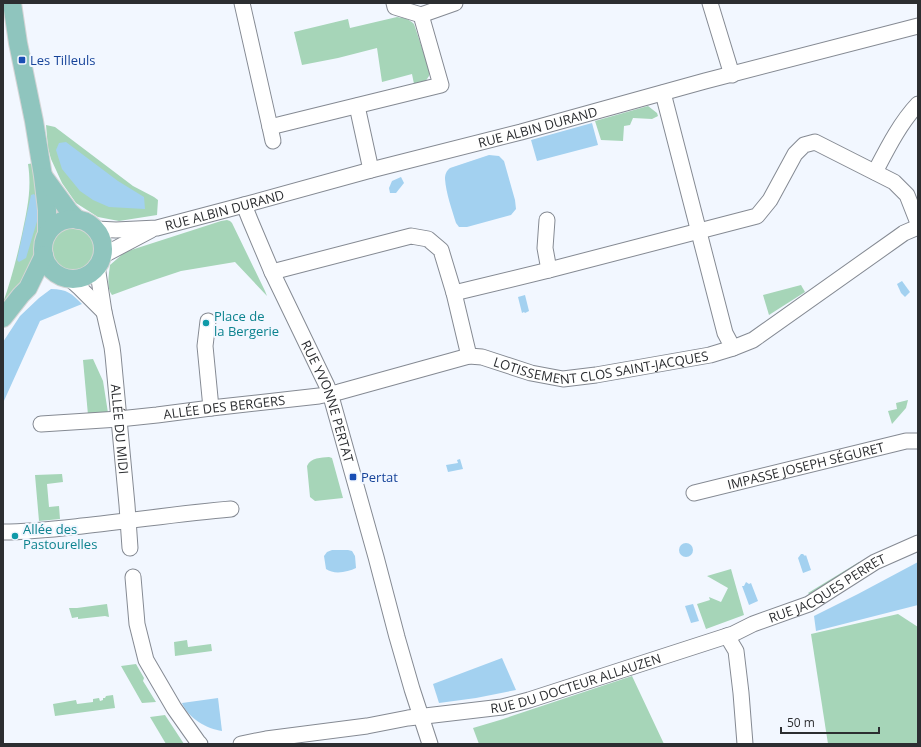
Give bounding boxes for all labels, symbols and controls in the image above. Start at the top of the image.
place label: Les Tilleuls [30,51,95,69]
marker: Les Tilleuls [17,55,27,65]
street label: RUE ALBIN DURAND [476,102,599,152]
street label: RUE ALBIN DURAND [163,185,286,235]
place label: Place de la Bergerie [214,307,279,340]
marker: Place de la Bergerie [201,318,211,328]
street label: RUE YVONNE PERTAT [297,337,358,465]
street label: LOTISSEMENT CLOS SAINT-JACQUES [491,346,710,388]
street label: ALLÉE DU MIDI [107,383,133,475]
street label: ALLÉE DES BERGERS [162,391,286,423]
street label: IMPASSE JOSEPH SÉGURET [725,438,887,494]
place label: Pertat [361,468,398,486]
marker: Pertat [348,472,358,482]
place label: Allée des Pastourelles [23,520,97,553]
marker: Allée des Pastourelles [10,531,20,541]
street label: RUE JACQUES PERRET [766,549,889,627]
street label: RUE DU DOCTEUR ALLAUZEN [490,649,663,717]
scale bar [781,709,879,735]
text: 50 m [787,714,815,731]

